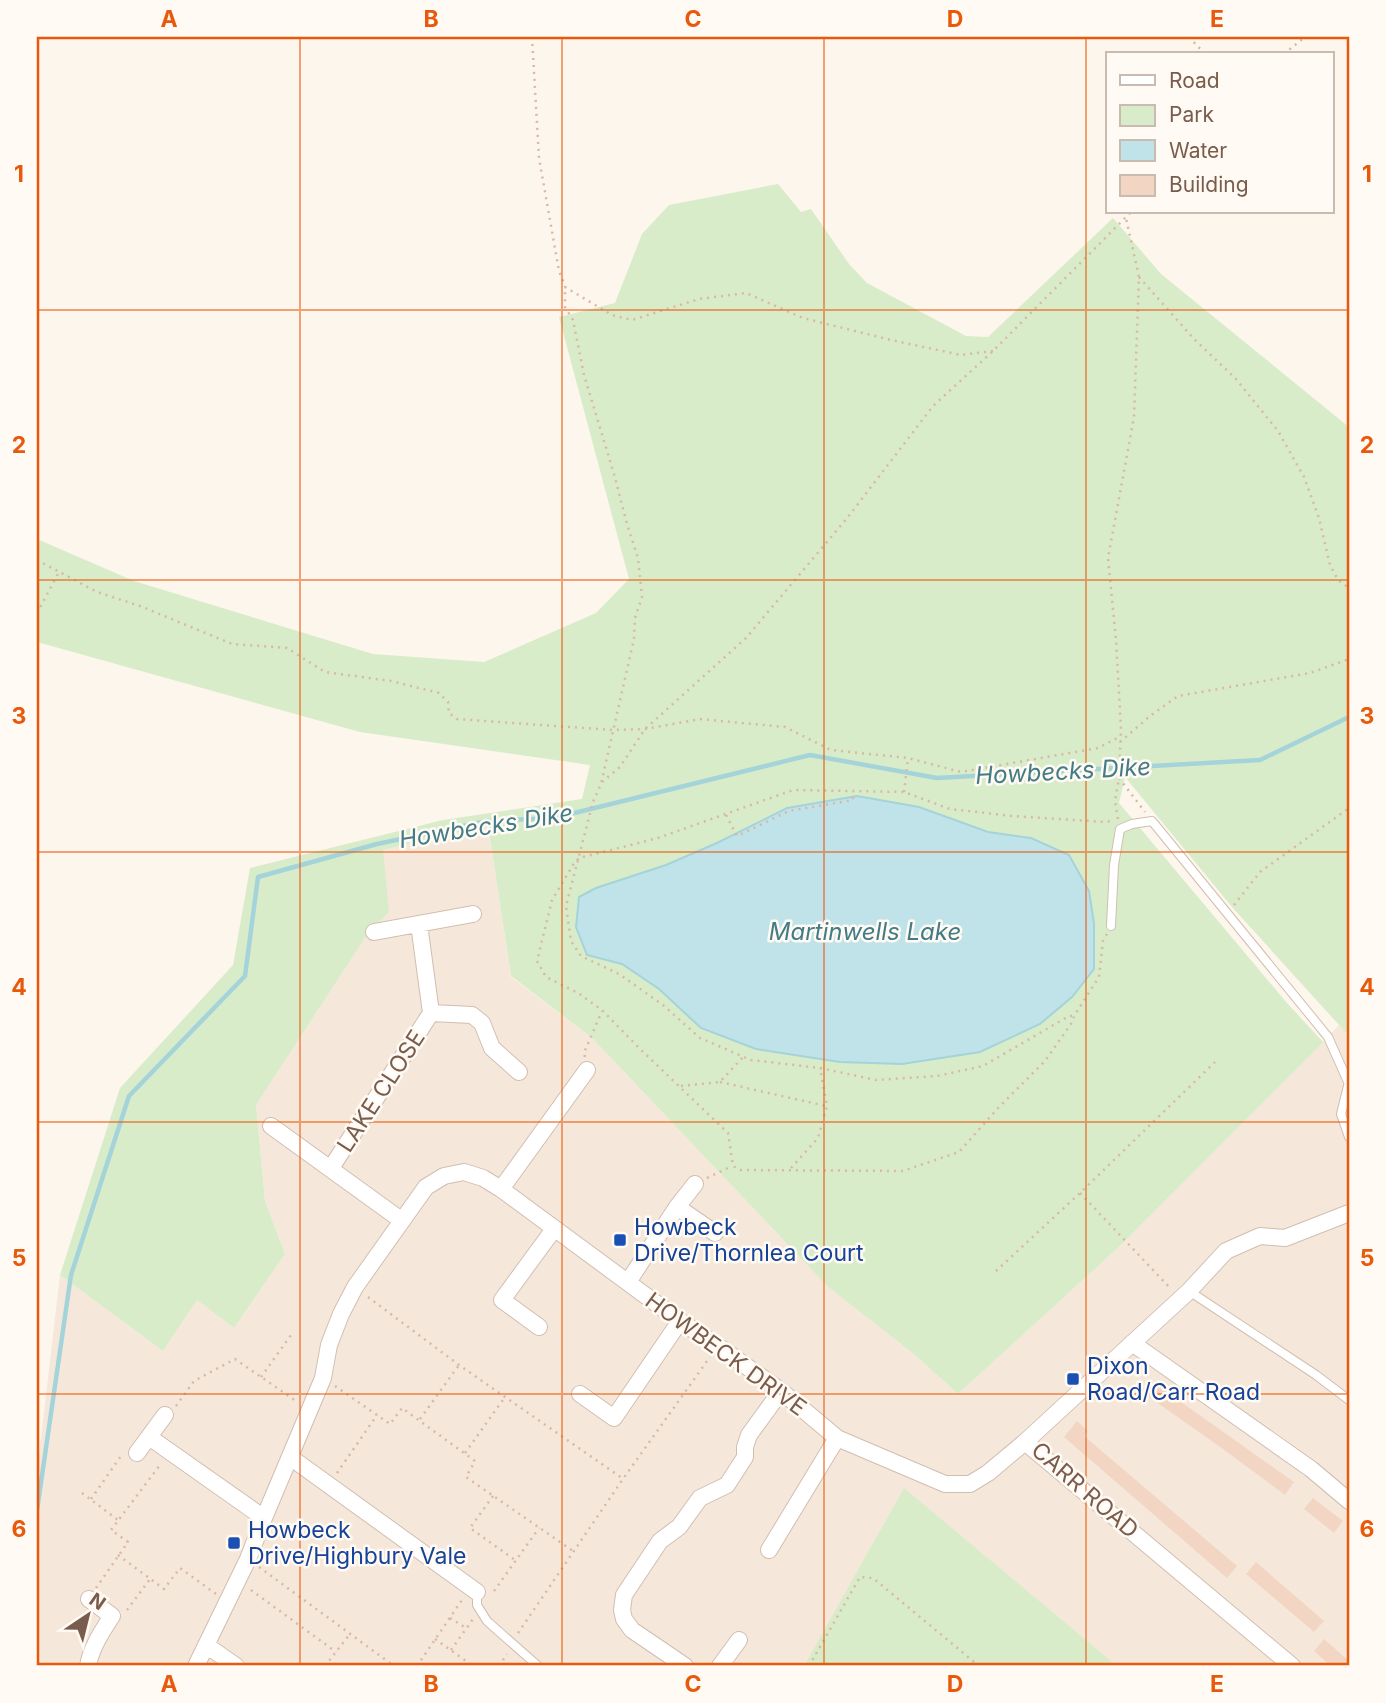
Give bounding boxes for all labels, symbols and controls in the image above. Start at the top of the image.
text: A [160,5,178,33]
text: B [423,5,439,33]
text: C [684,5,702,33]
text: D [947,5,963,33]
text: E [1210,5,1224,33]
legend [1106,52,1334,214]
text: Road [1169,68,1220,93]
text: Park [1169,102,1214,127]
text: Water [1169,138,1227,163]
text: 1 [14,160,24,188]
text: 1 [1362,160,1372,188]
text: Building [1169,172,1249,197]
text: 2 [12,431,26,459]
text: 2 [1360,431,1374,459]
text: 3 [12,702,26,730]
text: 3 [1360,702,1374,730]
water label: Howbecks Dike [974,752,1152,790]
water label: Howbecks Dike [397,798,575,854]
water label: Martinwells Lake [769,917,961,946]
text: 4 [11,973,27,1001]
text: 4 [1359,973,1375,1001]
street label: LAKE CLOSE [331,1025,431,1157]
place label: Howbeck Drive/Thornlea Court [634,1213,864,1267]
marker: Howbeck Drive/Thornlea Court [612,1232,628,1248]
text: 5 [12,1244,26,1272]
text: 5 [1360,1244,1374,1272]
street label: HOWBECK DRIVE [640,1286,812,1422]
place label: Dixon Road/Carr Road [1087,1352,1260,1406]
marker: Dixon Road/Carr Road [1065,1371,1081,1387]
street label: CARR ROAD [1026,1436,1144,1544]
text: 6 [12,1515,26,1543]
text: 6 [1360,1515,1374,1543]
place label: Howbeck Drive/Highbury Vale [248,1516,466,1570]
marker: Howbeck Drive/Highbury Vale [226,1535,242,1551]
north arrow [52,1580,122,1650]
text: N [85,1588,110,1615]
text: A [160,1670,178,1698]
text: B [423,1670,439,1698]
text: C [684,1670,702,1698]
text: D [947,1670,963,1698]
text: E [1210,1670,1224,1698]

